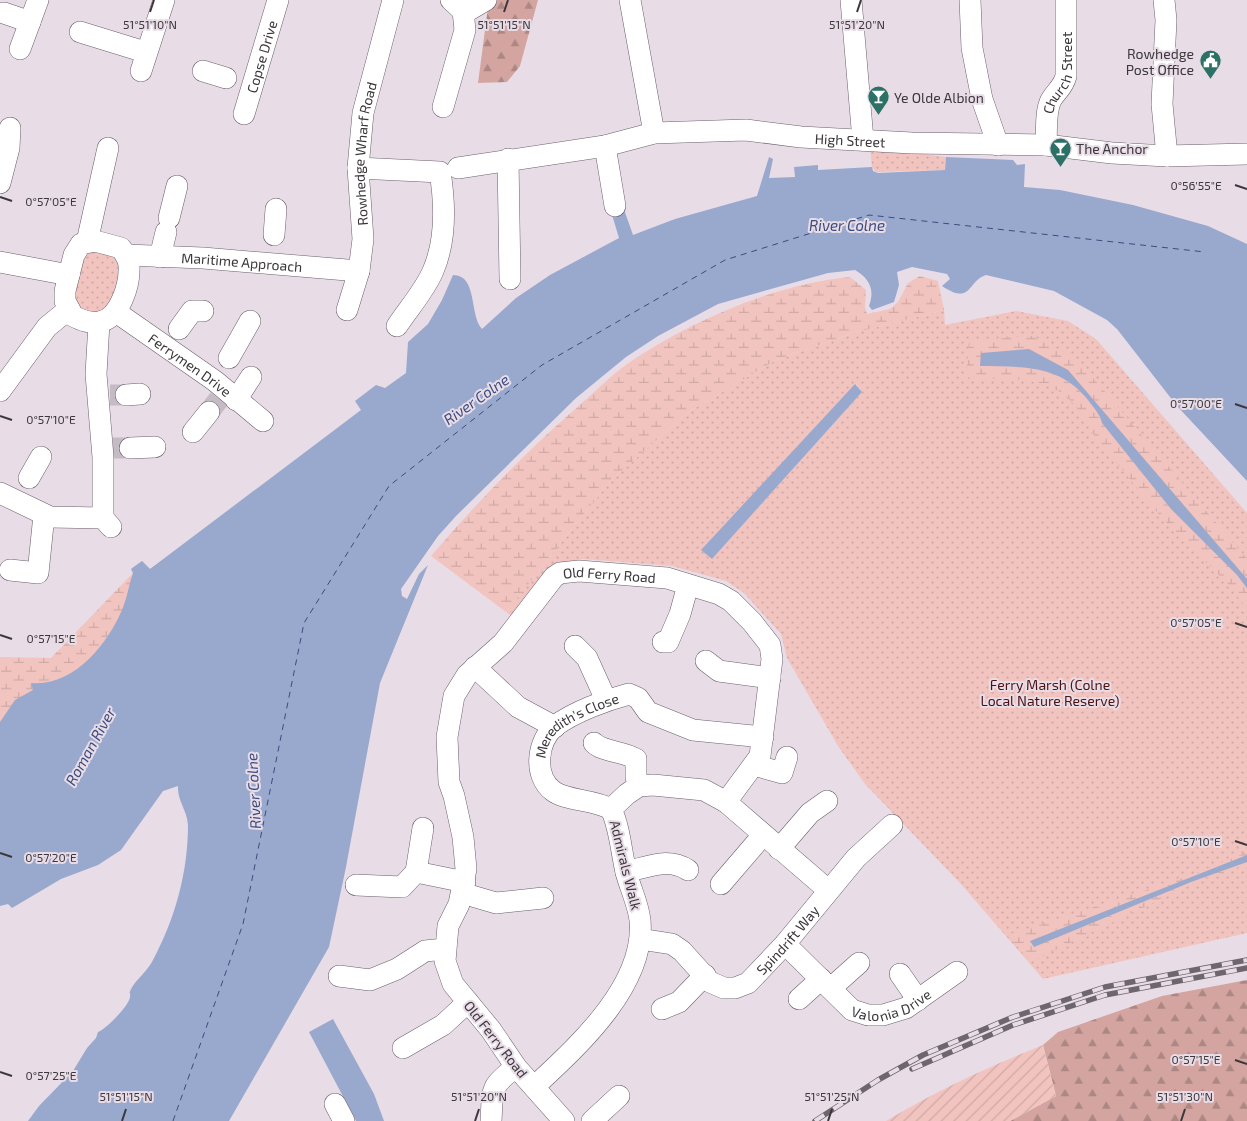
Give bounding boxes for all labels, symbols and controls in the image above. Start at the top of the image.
text: 51°51'10"N [123,17,177,31]
text: 51°51'15"N [477,17,531,31]
text: 51°51'20"N [829,17,885,31]
street label: Copse Drive [242,18,280,95]
street label: Church Street [1039,32,1075,115]
place label: Rowhedge Post Office [1126,45,1194,78]
public building icon: Rowhedge Post Office [1198,49,1222,80]
street label: Rowhedge Wharf Road [349,80,379,226]
bar icon: Ye Olde Albion [866,85,890,116]
place label: Ye Olde Albion [894,89,984,106]
street label: High Street [814,129,886,150]
bar icon: The Anchor [1048,136,1072,167]
place label: The Anchor [1076,140,1148,157]
text: 0°56'55"E [1170,178,1222,192]
text: 0°57'05"E [25,194,77,208]
water label: River Colne [809,216,885,234]
street label: Maritime Approach [181,249,303,275]
street label: Ferrymen Drive [146,329,235,400]
water label: River Colne [440,370,512,428]
text: 0°57'00"E [1170,396,1222,410]
text: 0°57'10"E [26,412,76,426]
street label: Old Ferry Road [562,562,657,586]
text: 0°57'05"E [1170,615,1222,629]
text: 0°57'15"E [27,631,76,645]
park label: Ferry Marsh (Colne Local Nature Reserve) [980,676,1120,709]
street label: Meredith's Close [531,689,621,759]
water label: Roman River [61,703,119,788]
water label: River Colne [242,753,264,829]
street label: Admirals Walk [607,818,645,912]
text: 0°57'10"E [1171,834,1221,848]
text: 0°57'20"E [25,850,77,864]
street label: Spindrift Way [752,901,822,978]
street label: Valonia Drive [850,985,934,1024]
street label: Old Ferry Road [461,997,531,1081]
text: 0°57'15"E [1172,1052,1221,1066]
text: 0°57'25"E [26,1068,77,1082]
text: 51°51'15"N [99,1089,153,1103]
text: 51°51'20"N [451,1089,507,1103]
text: 51°51'25"N [804,1089,860,1103]
text: 51°51'30"N [1157,1089,1213,1103]

